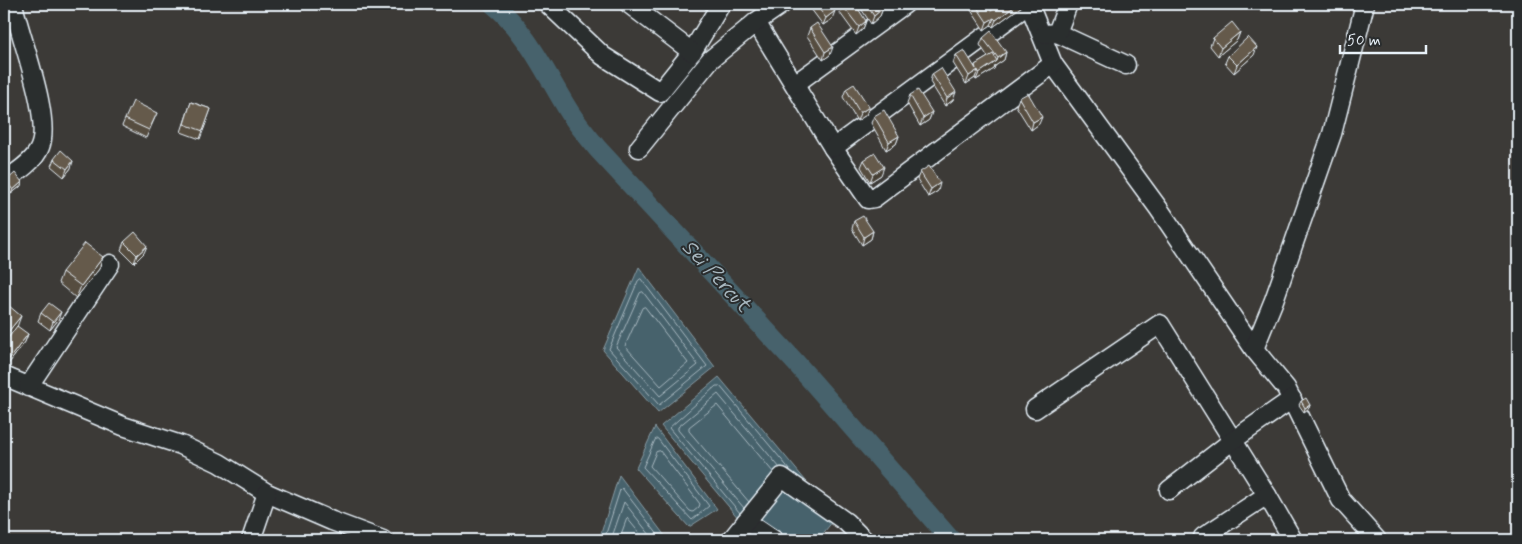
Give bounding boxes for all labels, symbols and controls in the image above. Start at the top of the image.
scale bar [1340,22,1426,54]
text: 50 m [1347,31,1381,51]
water label: Sei Percut [675,234,758,319]

